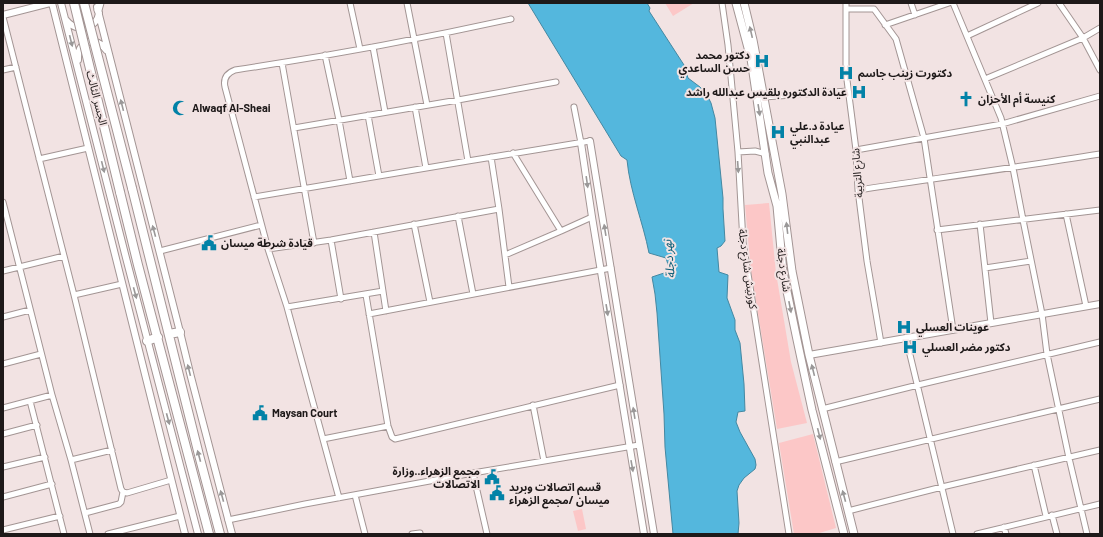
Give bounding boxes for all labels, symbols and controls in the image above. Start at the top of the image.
one-way arrow [747,26,753,38]
one-way arrow [68,35,74,47]
place label: دكتور محمد حسن الساعدي [678,48,750,78]
hospital icon: دكتور محمد حسن الساعدي [753,52,771,70]
hospital icon: دكتورت زينب جاسم [837,64,855,82]
place label: دكتورت زينب جاسم [858,66,952,82]
street label: الجسر الثالث [83,69,111,127]
hospital icon: عيادة الدكتوره بلقيس عبدالله راشد [850,83,868,101]
place label: عيادة الدكتوره بلقيس عبدالله راشد [686,85,847,99]
church icon: كنيسة أم الأحزان [957,90,975,108]
place label: كنيسة أم الأحزان [978,92,1056,108]
one-way arrow [118,99,124,111]
mosque icon: Alwaqf Al-Sheai [171,99,189,117]
place label: Alwaqf Al-Sheai [192,101,271,114]
one-way arrow [756,103,762,116]
place label: عيادة د.علي عبدالنبي [790,119,845,149]
hospital icon: عيادة د.علي عبدالنبي [769,123,787,141]
street label: شارع التربية [848,147,867,198]
one-way arrow [100,161,106,173]
one-way arrow [735,161,742,173]
one-way arrow [584,176,590,188]
one-way arrow [784,222,790,234]
one-way arrow [601,224,607,236]
one-way arrow [151,225,157,237]
street label: كورنيش شارع دجلة [734,228,761,311]
public building icon: قيادة شرطة ميسان [200,234,218,252]
place label: قيادة شرطة ميسان [221,236,313,250]
water label: نهر دجلة [659,238,678,279]
street label: شارع دجلة [773,247,794,293]
one-way arrow [132,287,138,299]
one-way arrow [788,301,794,313]
one-way arrow [605,304,611,316]
hospital icon: عوينات العسلي [895,318,913,336]
place label: عوينات العسلي [916,320,989,337]
hospital icon: دكتور مضر العسلي [901,338,919,356]
place label: دكتور مضر العسلي [922,340,1011,357]
one-way arrow [186,364,192,377]
one-way arrow [809,364,815,376]
public building icon: Maysan Court [251,404,269,422]
place label: Maysan Court [272,406,337,419]
one-way arrow [631,407,637,419]
one-way arrow [165,412,171,425]
one-way arrow [816,427,822,440]
one-way arrow [196,450,202,462]
one-way arrow [630,460,636,472]
place label: مجمع الزهراء..وزارة الاتصالات [393,464,480,490]
public building icon: مجمع الزهراء..وزارة الاتصالات [483,468,501,486]
place label: قسم اتصالات وبريد ميسان /مجمع الزهراء [509,480,610,509]
public building icon: قسم اتصالات وبريد ميسان /مجمع الزهراء [488,484,506,502]
one-way arrow [219,490,225,502]
one-way arrow [841,490,847,502]

